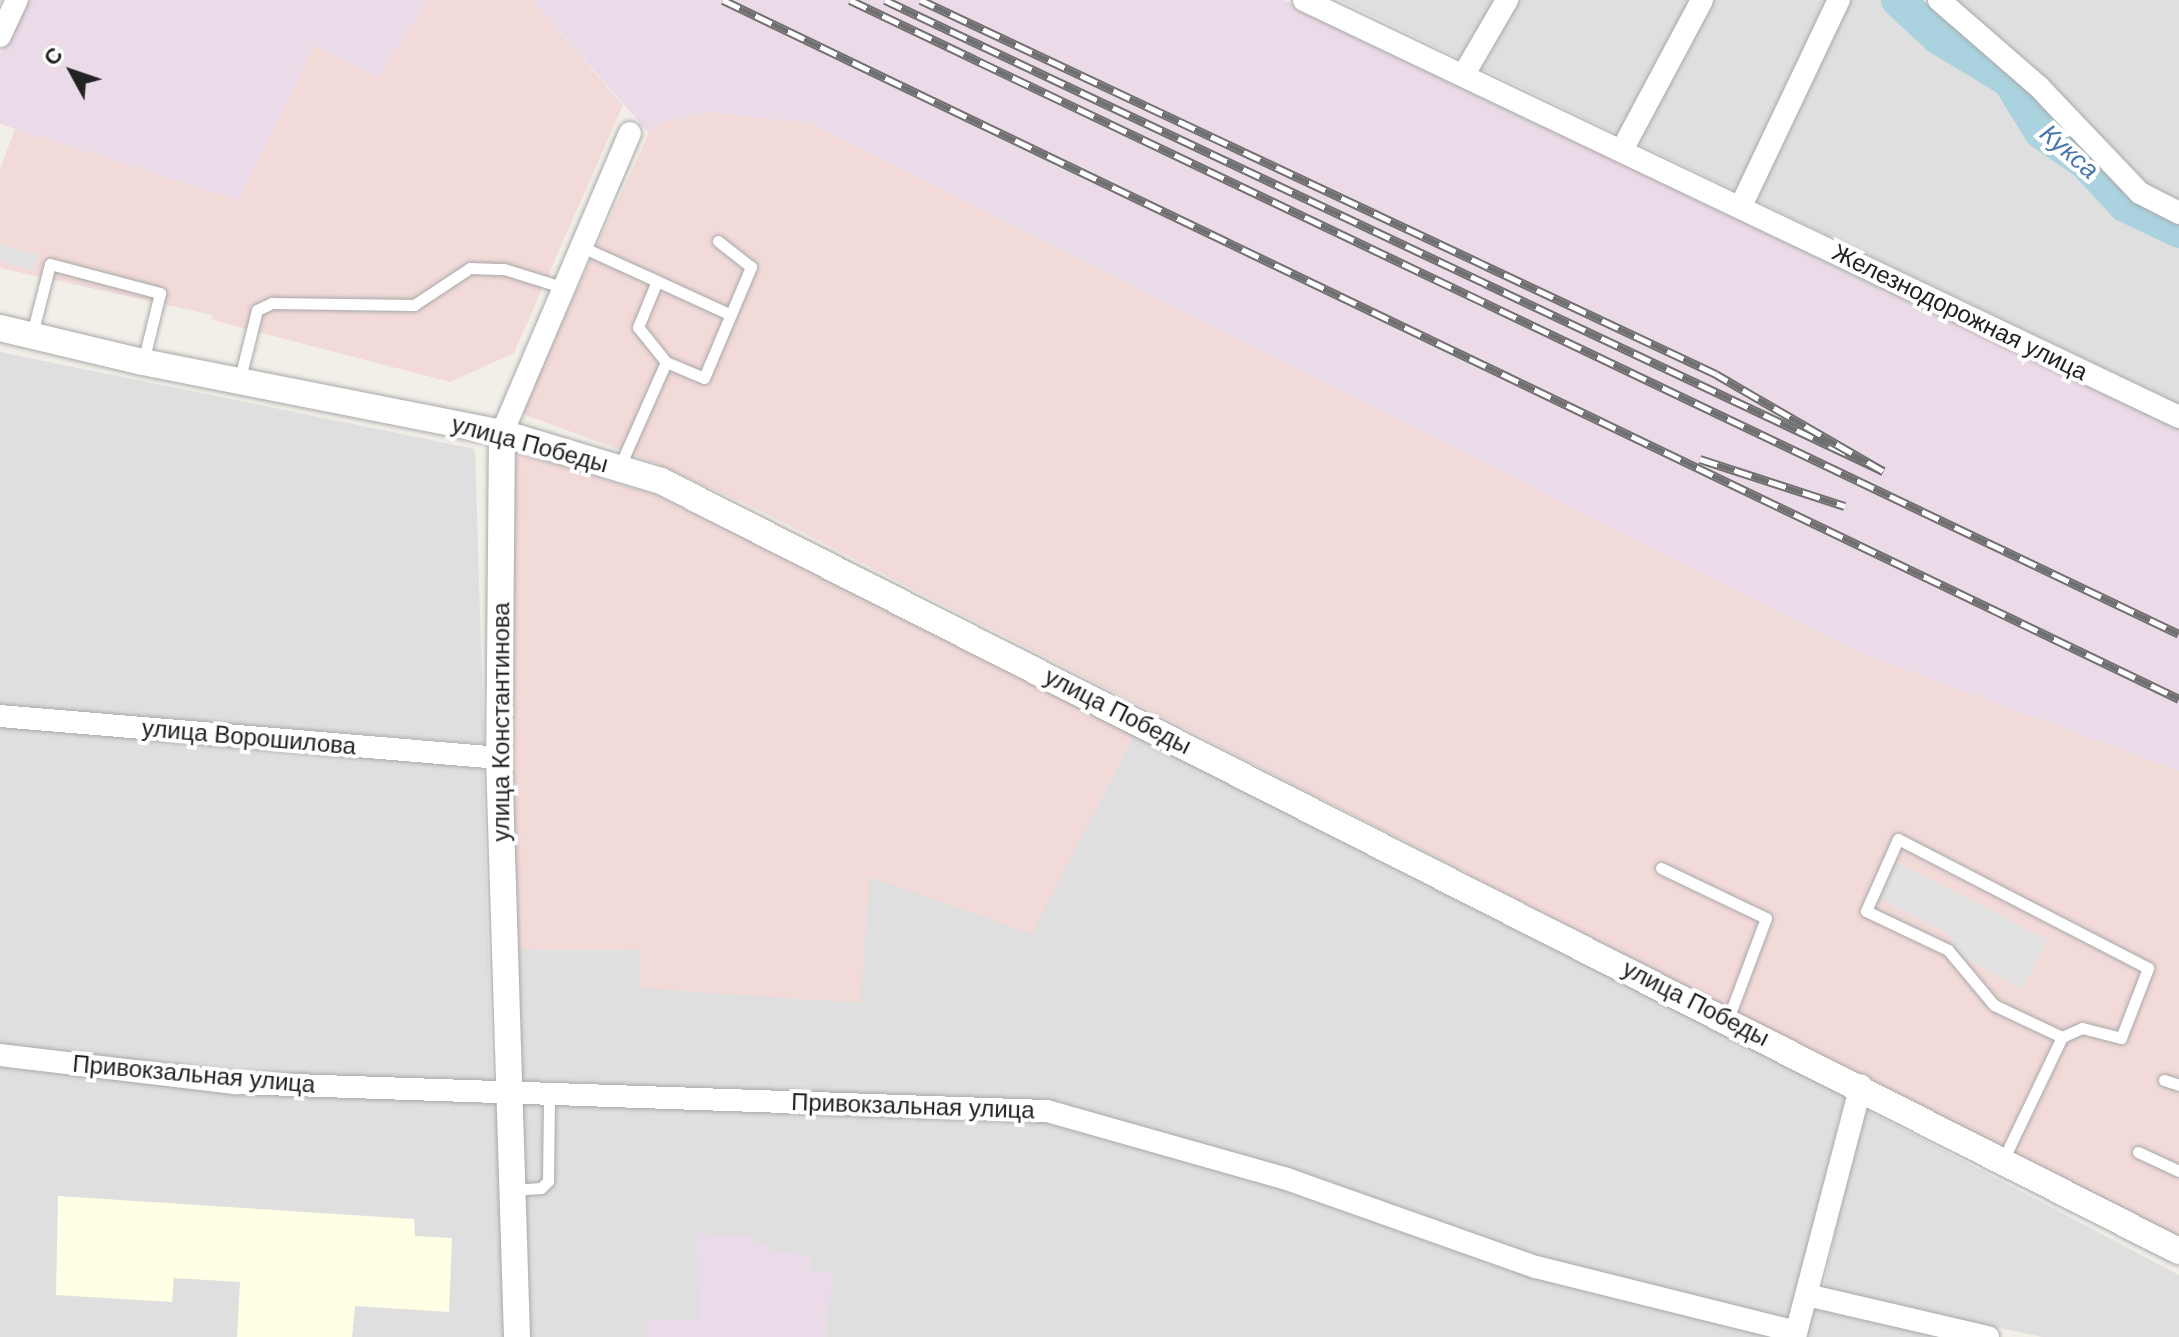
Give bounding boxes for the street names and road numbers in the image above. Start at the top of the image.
street label: Железнодорожная улица [1828,238,2092,386]
street label: улица Победы [449,409,611,479]
street label: улица Константинова [487,602,515,842]
street label: улица Победы [1040,662,1196,760]
street label: улица Ворошилова [141,713,357,761]
street label: улица Победы [1618,954,1774,1052]
street label: Привокзальная улица [71,1049,317,1099]
street label: Привокзальная улица [791,1087,1035,1125]

